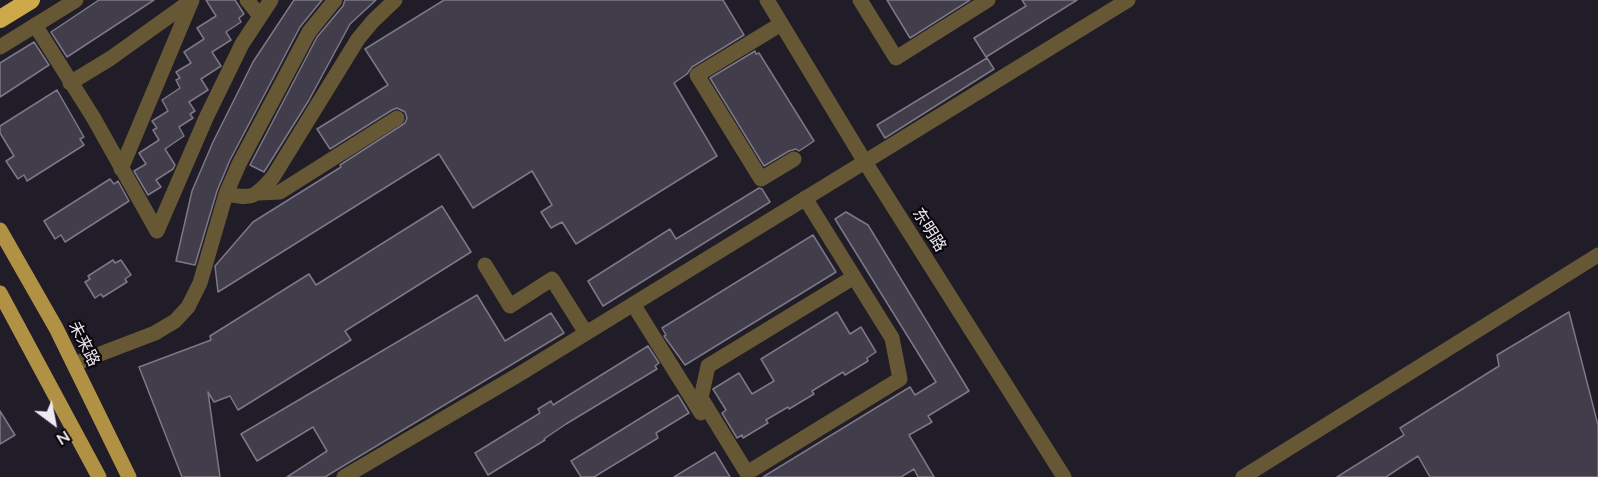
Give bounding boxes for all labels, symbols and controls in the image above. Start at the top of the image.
street label: 东明路 [908,205,950,255]
street label: 未来路 [65,318,103,370]
north arrow [24,393,84,453]
text: N [53,427,74,450]

